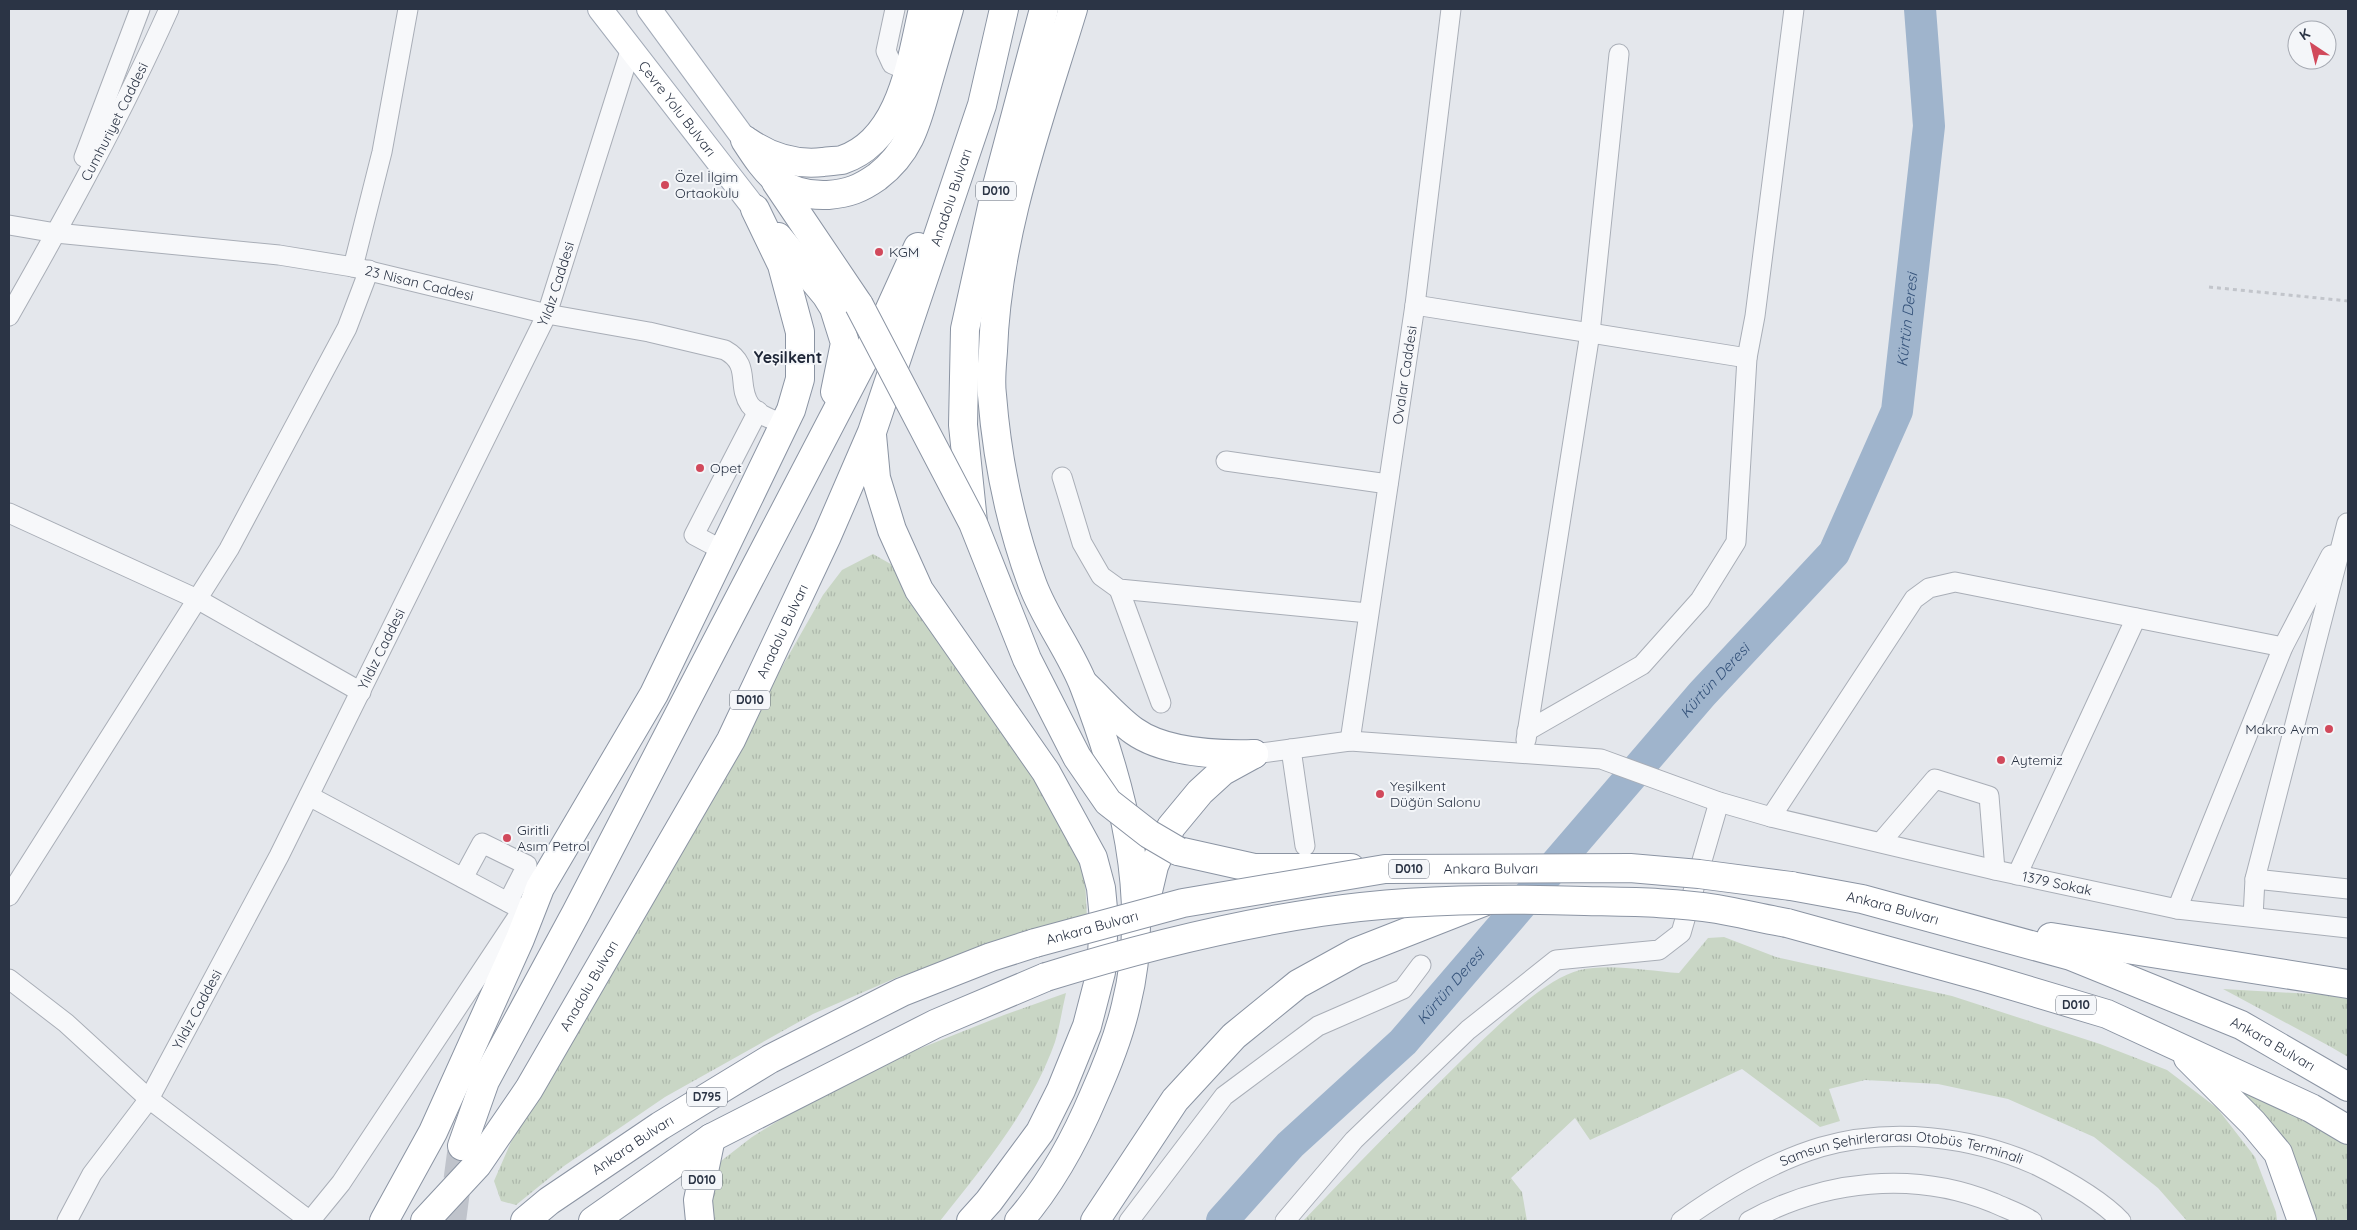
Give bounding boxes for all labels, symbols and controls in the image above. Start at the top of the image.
north arrow [2287,20,2337,70]
text: K [2296,24,2313,44]
street label: Çevre Yolu Bulvarı [634,57,720,160]
street label: Cumhuriyet Caddesi [77,59,152,184]
street label: Anadolu Bulvarı [926,146,976,249]
place label: Özel İlgim Ortaokulu [675,168,739,202]
marker: Özel İlgim Ortaokulu [659,179,671,191]
road number: D010 [976,182,1016,200]
street label: Yıldız Caddesi [533,239,578,329]
place label: KGM [889,243,919,261]
marker: KGM [873,246,885,258]
street label: 23 Nisan Caddesi [363,261,476,305]
water label: Kürtün Deresi [1892,270,1922,368]
street label: Ovalar Caddesi [1388,324,1421,426]
district label: Yeşilkent [754,347,822,367]
place label: Opet [710,459,742,477]
marker: Opet [694,462,706,474]
street label: Anadolu Bulvarı [752,581,812,681]
street label: Yıldız Caddesi [354,605,409,692]
water label: Kürtün Deresi [1676,638,1755,722]
road number: D010 [730,690,770,710]
place label: Makro Avm [2245,720,2319,738]
marker: Makro Avm [2323,723,2335,735]
place label: Aytemiz [2011,751,2063,769]
marker: Aytemiz [1995,754,2007,766]
place label: Yeşilkent Düğün Salonu [1390,777,1481,811]
marker: Yeşilkent Düğün Salonu [1374,788,1386,800]
place label: Giritli Asım Petrol [517,821,590,855]
marker: Giritli Asım Petrol [501,832,513,844]
street label: Ankara Bulvarı [1443,859,1538,878]
road number: D010 [1389,860,1429,879]
street label: 1379 Sokak [2021,867,2094,900]
street label: Ankara Bulvarı [1845,887,1941,929]
street label: Ankara Bulvarı [1044,907,1140,949]
street label: Anadolu Bulvarı [556,937,622,1034]
water label: Kürtün Deresi [1412,943,1489,1028]
street label: Yıldız Caddesi [168,966,226,1053]
road number: D010 [2056,996,2096,1014]
street label: Ankara Bulvarı [2228,1013,2318,1075]
road number: D795 [687,1088,727,1106]
street label: Ankara Bulvarı [588,1111,677,1179]
text: Samsun Şehirlerarası Otobüs Terminali [1777,1127,2026,1171]
street label: Samsun Şehirlerarası Otobüs Terminali [1777,1153,2027,1175]
road number: D010 [682,1170,722,1190]

